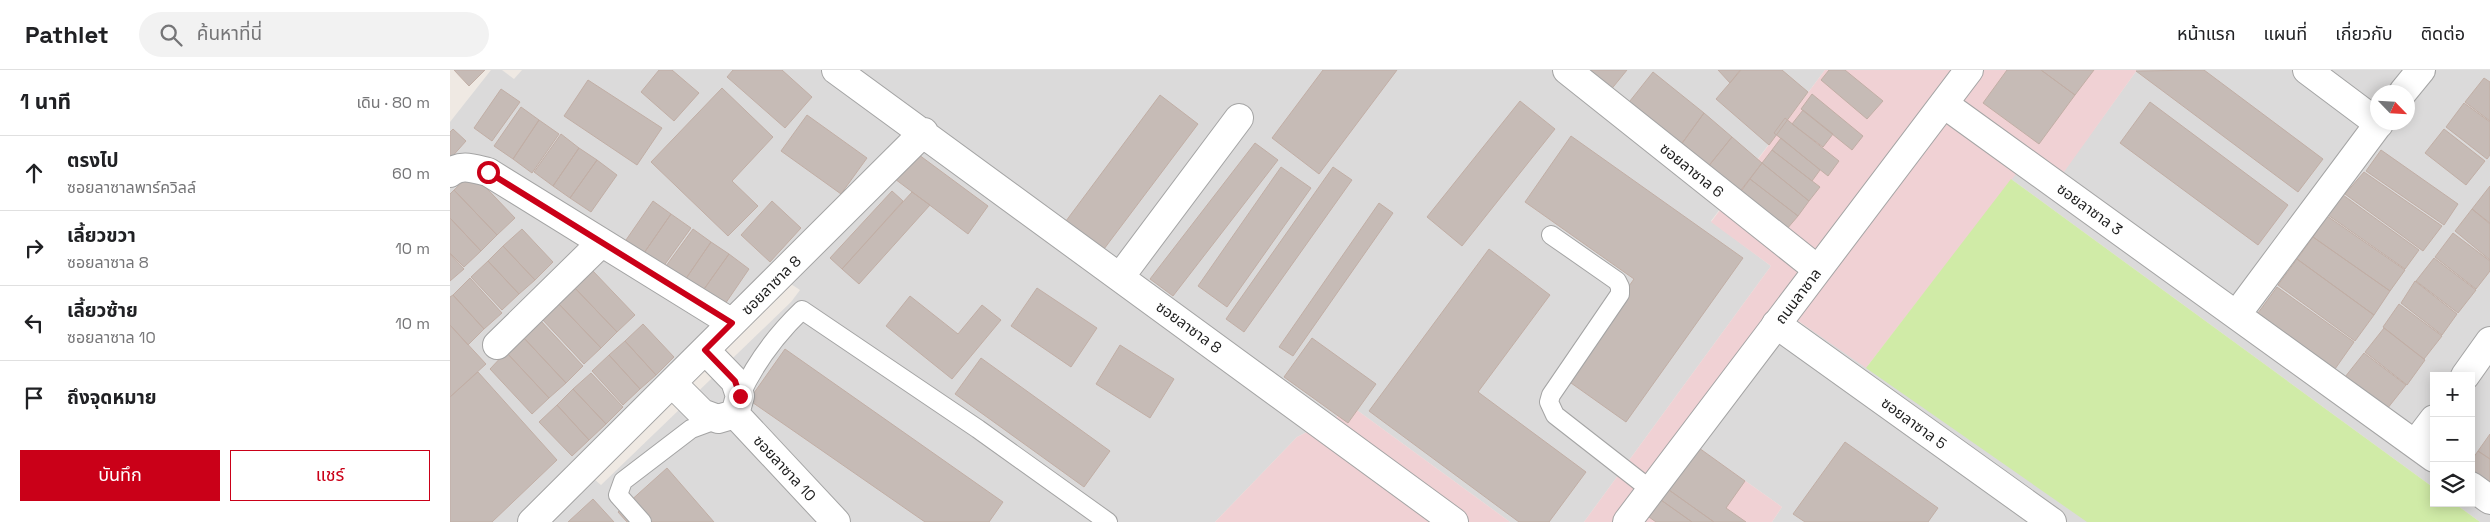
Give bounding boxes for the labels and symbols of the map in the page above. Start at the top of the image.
north arrow [2370,85,2415,130]
street label: ซอยลาซาล 6 [1656,139,1728,201]
route start [477,161,500,184]
street label: ซอยลาซาล 3 [2053,179,2127,239]
street label: ซอยลาซาล 8 [737,251,805,319]
street label: ถนนลาซาล [1771,264,1825,328]
street label: ซอยลาซาล 8 [1152,297,1226,357]
route end [729,385,752,408]
street label: ซอยลาซาล 5 [1878,393,1950,453]
street label: ซอยลาซาล 10 [750,431,820,505]

